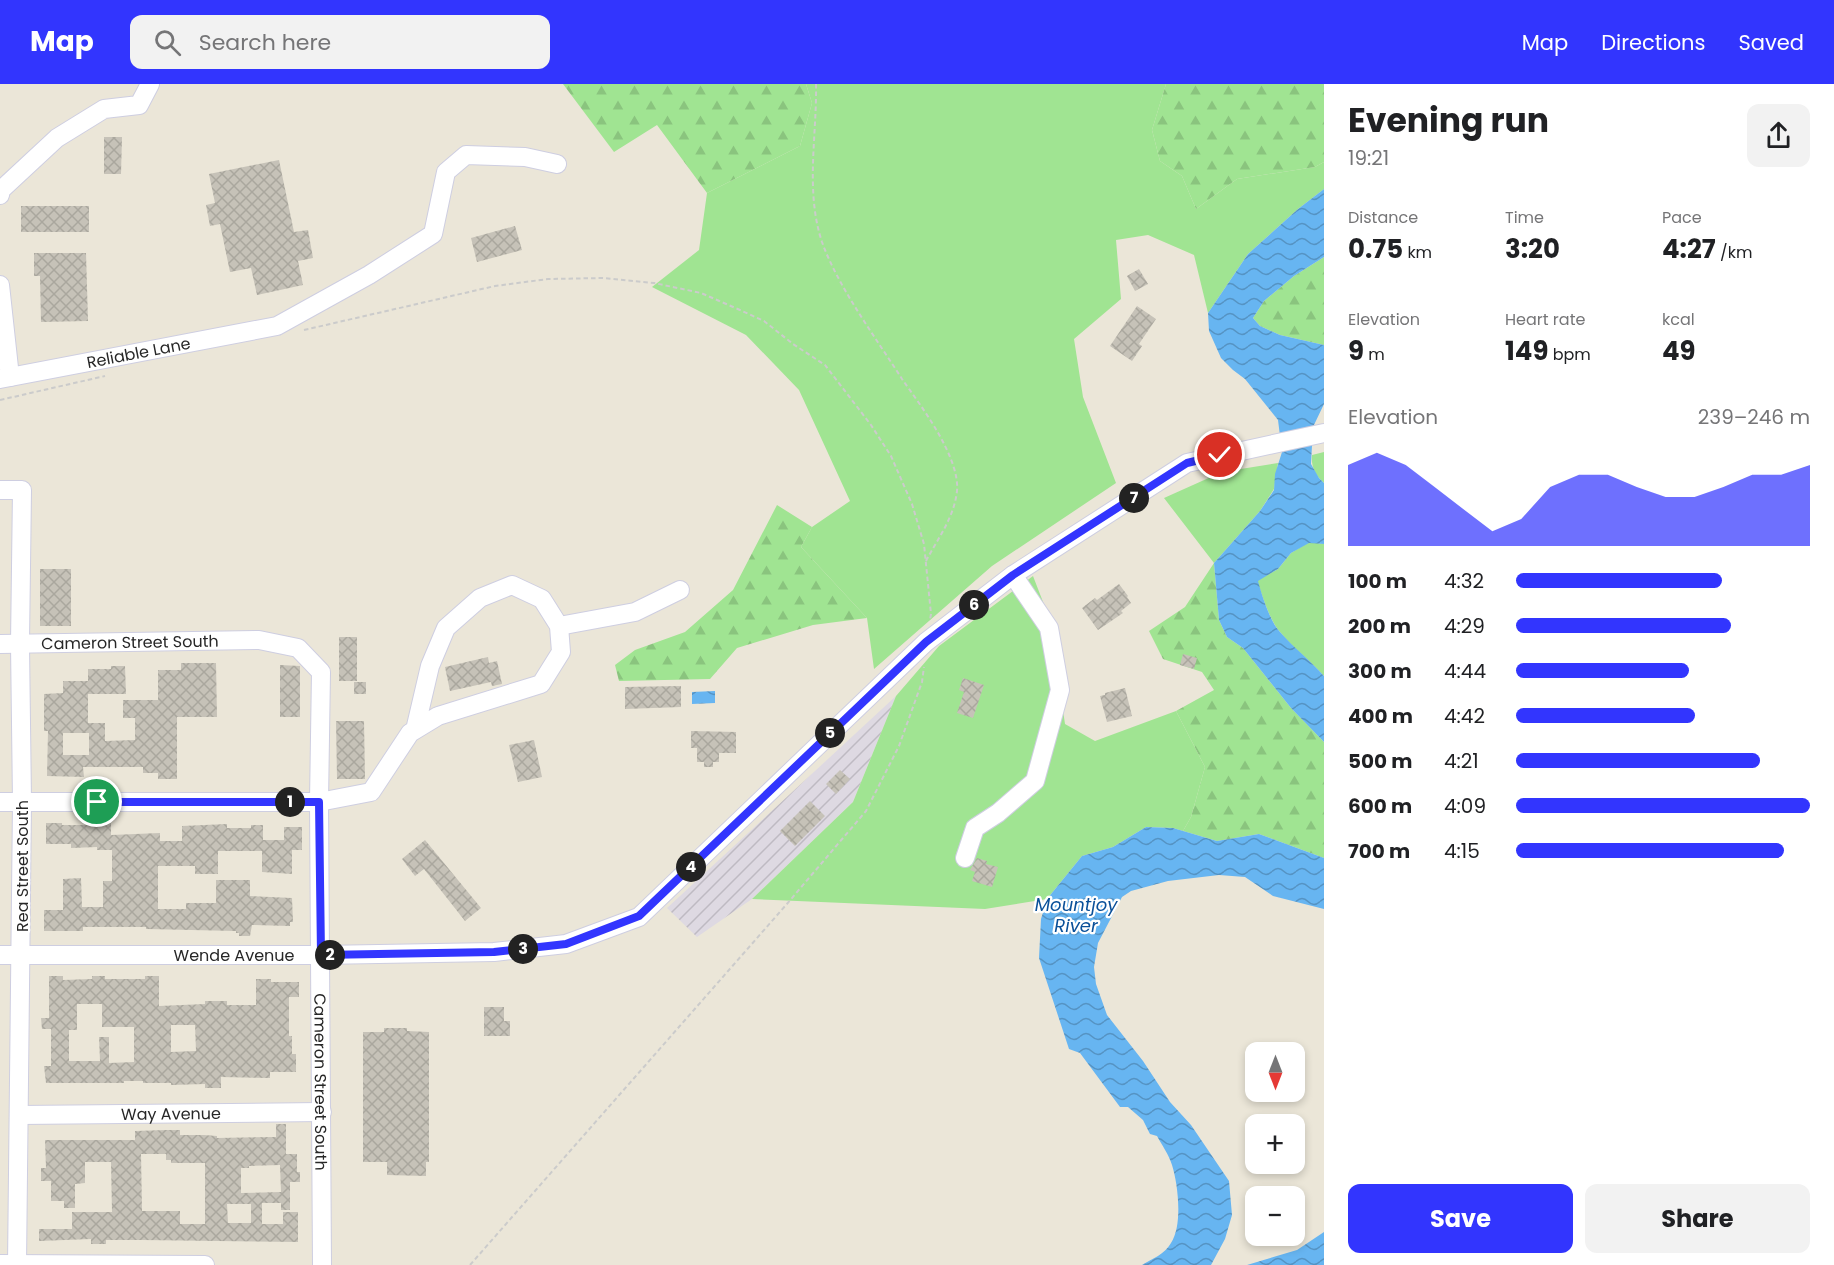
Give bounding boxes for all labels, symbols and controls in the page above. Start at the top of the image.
search box [130,15,550,69]
text: Map [30,22,94,61]
icon: search [151,26,184,59]
text: Search here [199,27,331,58]
text: Map [1522,28,1568,57]
text: Directions [1601,28,1705,57]
text: Saved [1738,28,1804,57]
text: Evening run [1348,97,1549,144]
button: share [1747,104,1810,167]
text: 19:21 [1348,144,1389,172]
text: Distance [1348,206,1418,229]
text: Time [1505,206,1544,229]
text: Pace [1662,206,1702,229]
text: 0.75 [1348,231,1403,267]
text: 3:20 [1505,231,1560,267]
text: 4:27 [1662,231,1716,267]
text: km [1403,241,1432,264]
text: /km [1716,241,1752,264]
text: Elevation [1348,308,1420,331]
text: Heart rate [1505,308,1585,331]
text: kcal [1662,308,1695,331]
street label: Reliable Lane [85,332,193,374]
text: 9 [1348,333,1364,369]
text: 149 [1505,333,1548,369]
text: 49 [1662,333,1696,369]
text: m [1364,343,1385,366]
text: bpm [1548,343,1591,366]
text: Elevation [1348,403,1438,431]
text: 239–246 m [1698,403,1810,431]
pin [1194,429,1245,480]
icon: check [1203,438,1236,471]
pin: 7 [1119,483,1149,513]
text: 7 [1130,486,1138,509]
text: 100 m [1348,567,1407,595]
text: 4:32 [1444,567,1484,595]
pin: 6 [959,590,989,620]
text: 6 [969,593,979,616]
text: 200 m [1348,612,1411,640]
text: 4:29 [1444,612,1485,640]
street label: Cameron Street South [41,630,219,655]
text: 300 m [1348,657,1412,685]
text: 4:44 [1444,657,1486,685]
text: 400 m [1348,702,1413,730]
text: 4:42 [1444,702,1485,730]
pin: 5 [815,718,845,748]
text: 5 [825,721,835,744]
text: 500 m [1348,747,1413,775]
text: 4:21 [1444,747,1479,775]
pin [71,776,122,827]
icon: arrive [80,785,113,818]
pin: 1 [275,787,305,817]
text: 1 [287,790,293,813]
text: 600 m [1348,792,1412,820]
text: 4:09 [1444,792,1486,820]
street label: Rea Street South [11,800,34,932]
text: 700 m [1348,837,1410,865]
text: 4:15 [1444,837,1480,865]
pin: 4 [676,852,706,882]
text: 4 [686,855,696,878]
water label: Mountjoy River [1035,892,1118,938]
pin: 3 [508,934,538,964]
text: 3 [518,937,528,960]
pin: 2 [315,940,345,970]
text: 2 [325,943,335,966]
street label: Wende Avenue [174,944,295,967]
street label: Cameron Street South [308,993,332,1171]
north arrow [1245,1042,1305,1102]
map controls [1245,1042,1305,1246]
street label: Way Avenue [121,1102,221,1126]
button: + [1245,1114,1305,1174]
button: Save [1348,1184,1573,1253]
button: Share [1585,1184,1810,1253]
button: − [1245,1186,1305,1246]

